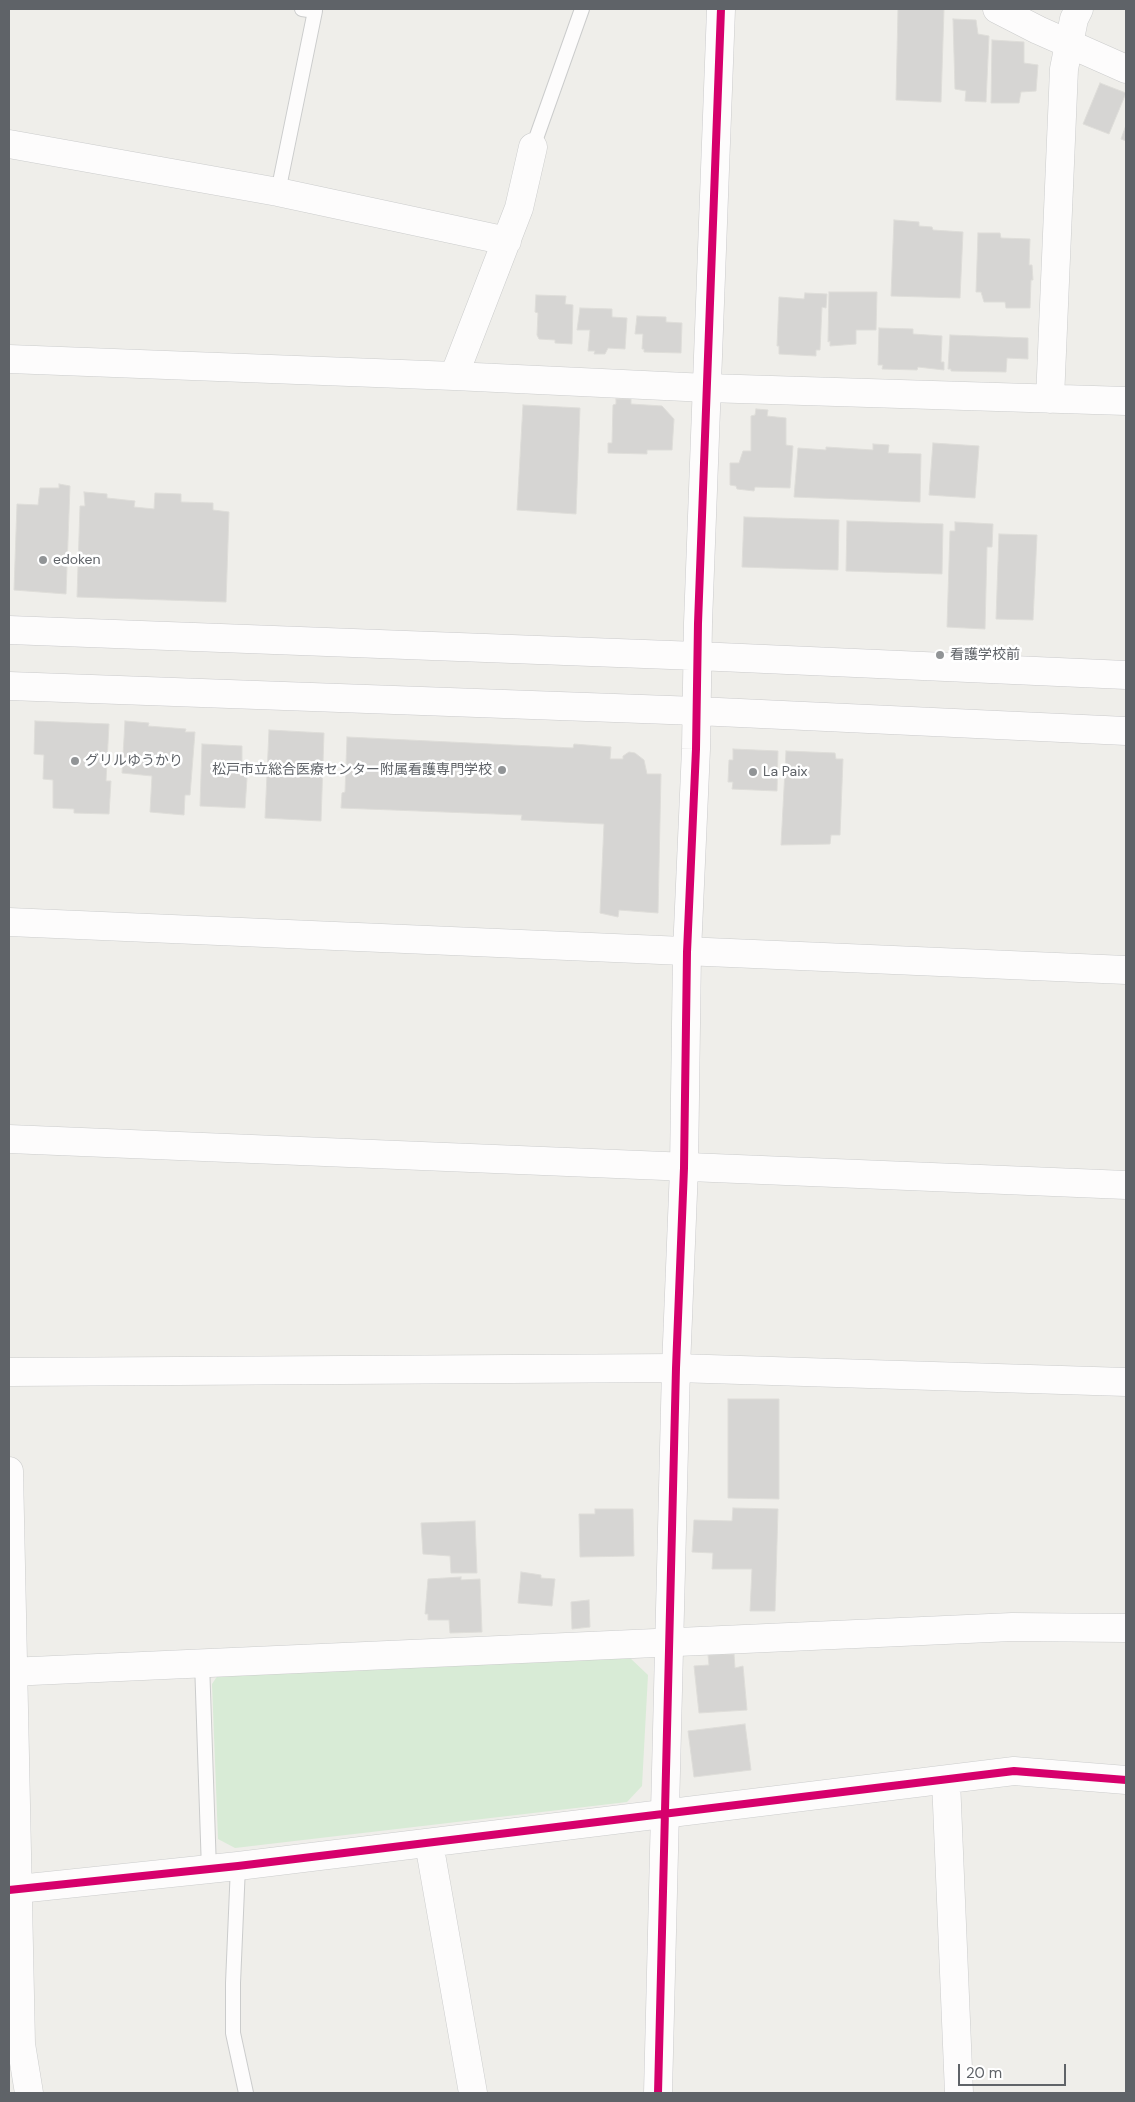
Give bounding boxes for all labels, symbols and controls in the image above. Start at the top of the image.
place label: edoken [53,552,101,568]
marker: edoken [37,554,49,566]
place label: 看護学校前 [950,647,1020,663]
marker: 看護学校前 [934,649,946,661]
place label: グリルゆうかり [85,753,183,769]
marker: グリルゆうかり [69,755,81,767]
place label: 松戸市立総合医療センター附属看護専門学校 [212,762,492,778]
marker: 松戸市立総合医療センター附属看護専門学校 [496,764,508,776]
place label: La Paix [763,764,807,780]
marker: La Paix [747,766,759,778]
scale bar [960,2054,1068,2086]
text: 20 m [966,2063,1002,2083]

